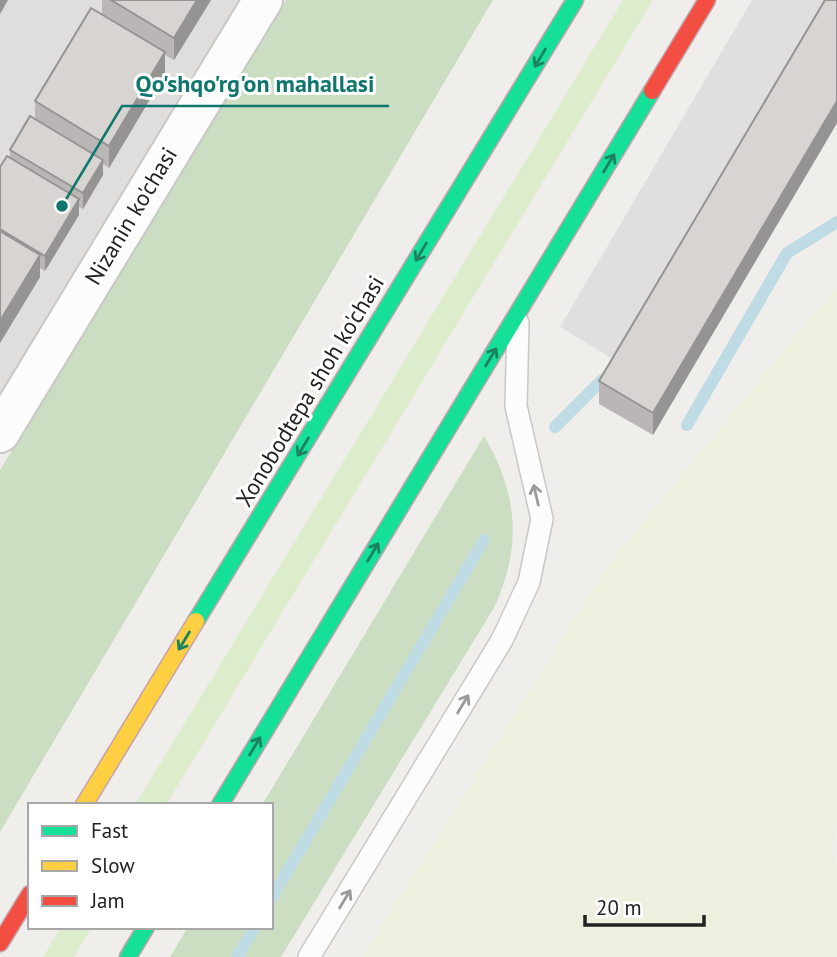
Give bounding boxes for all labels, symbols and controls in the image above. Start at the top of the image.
one-way arrow [532,48,546,68]
callout: Qo'shqo'rg'on mahallasi [122,61,389,106]
text: Qo'shqo'rg'on mahallasi [136,68,374,99]
street label: Nizanin ko'chasi [78,142,183,290]
one-way arrow [602,153,616,173]
one-way arrow [414,242,428,262]
street label: Xonobodtepa shoh ko'chasi [229,270,390,512]
one-way arrow [484,348,498,368]
one-way arrow [295,436,309,456]
one-way arrow [529,484,543,507]
one-way arrow [366,542,380,562]
one-way arrow [177,630,191,650]
one-way arrow [456,695,470,715]
one-way arrow [249,737,263,757]
legend [28,803,273,929]
text: Fast [91,817,128,844]
text: Slow [91,852,135,879]
scale bar [585,884,704,928]
text: Jam [90,887,125,914]
one-way arrow [338,889,352,909]
text: 20 m [596,894,642,921]

